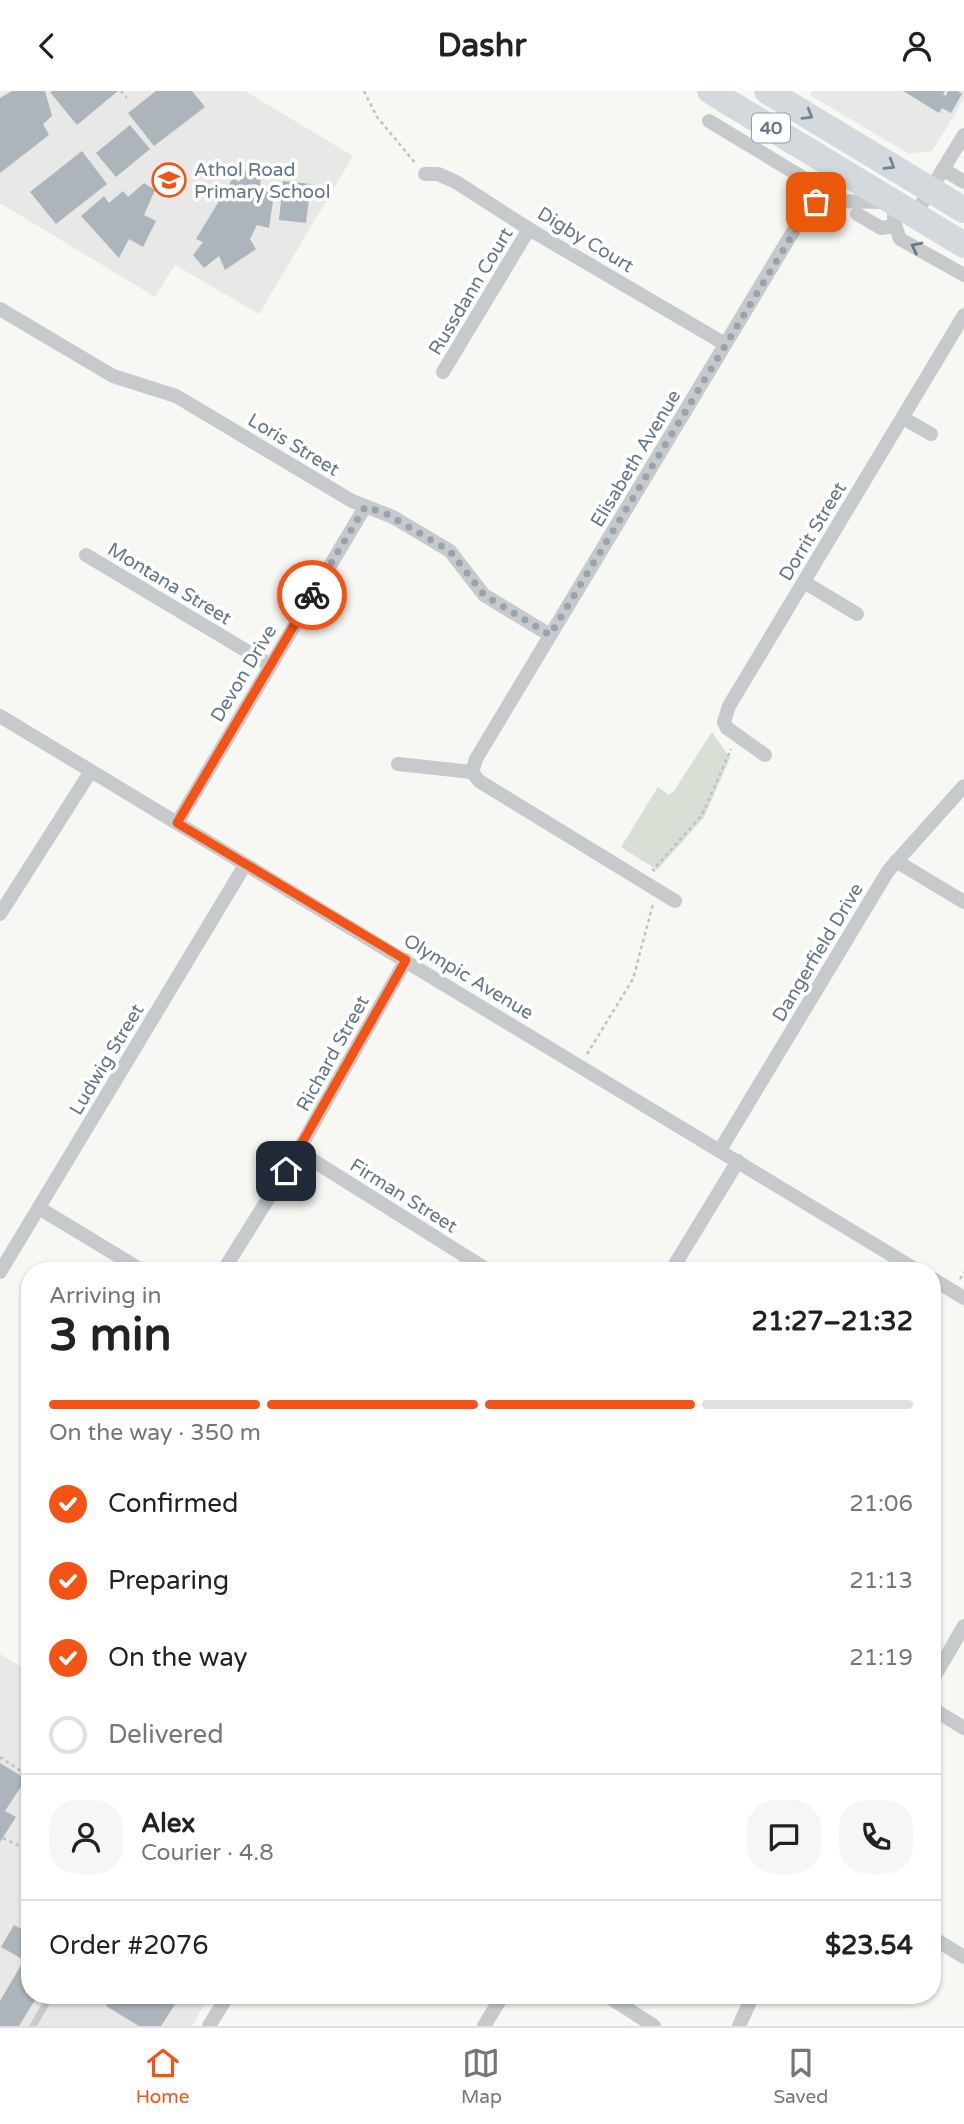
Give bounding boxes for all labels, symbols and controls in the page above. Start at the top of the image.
icon: back [28,27,66,65]
text: Dashr [438,27,526,65]
icon: person [898,27,936,65]
one-way arrow [800,107,813,120]
road number: 40 [752,113,790,143]
one-way arrow [882,156,895,169]
place label: Athol Road Primary School [194,159,330,203]
school or university icon: Athol Road Primary School [150,161,188,199]
pin [786,172,846,232]
icon: bag [797,183,835,221]
street label: Digby Court [533,203,638,277]
street label: Russdann Court [424,224,518,359]
one-way arrow [911,242,923,256]
street label: Elisabeth Avenue [586,386,685,531]
street label: Loris Street [244,409,343,481]
street label: Dorrit Street [775,478,851,585]
street label: Montana Street [104,538,235,629]
courier [277,560,347,630]
icon: bike [293,576,331,614]
street label: Devon Drive [206,621,281,726]
street label: Dangerfield Drive [768,879,868,1026]
street label: Olympic Avenue [400,929,537,1024]
street label: Richard Street [292,992,374,1115]
street label: Ludwig Street [65,1000,149,1119]
pin [256,1141,316,1201]
icon: home [267,1152,305,1190]
street label: Firman Street [346,1154,461,1238]
text: Arriving in [49,1282,162,1310]
text: 21:27–21:32 [752,1306,913,1337]
text: 3 min [49,1308,172,1363]
text: On the way · 350 m [49,1419,261,1447]
icon: check [49,1485,87,1523]
text: Confirmed [108,1488,238,1519]
text: 21:06 [849,1490,913,1518]
icon: check [49,1562,87,1600]
text: Preparing [108,1565,229,1596]
text: 21:13 [849,1567,913,1595]
icon: check [49,1639,87,1677]
text: On the way [108,1642,248,1673]
text: 21:19 [849,1644,913,1672]
text: Delivered [108,1719,224,1750]
button: person [49,1800,123,1874]
button: chat [747,1800,821,1874]
button: phone [839,1800,913,1874]
text: Alex [141,1808,195,1839]
text: Courier · 4.8 [141,1839,274,1867]
text: Order #2076 [49,1930,209,1961]
text: $23.54 [825,1930,913,1961]
tab: Home [136,2044,190,2108]
tab: Map [461,2044,502,2108]
tab: Saved [773,2044,828,2108]

